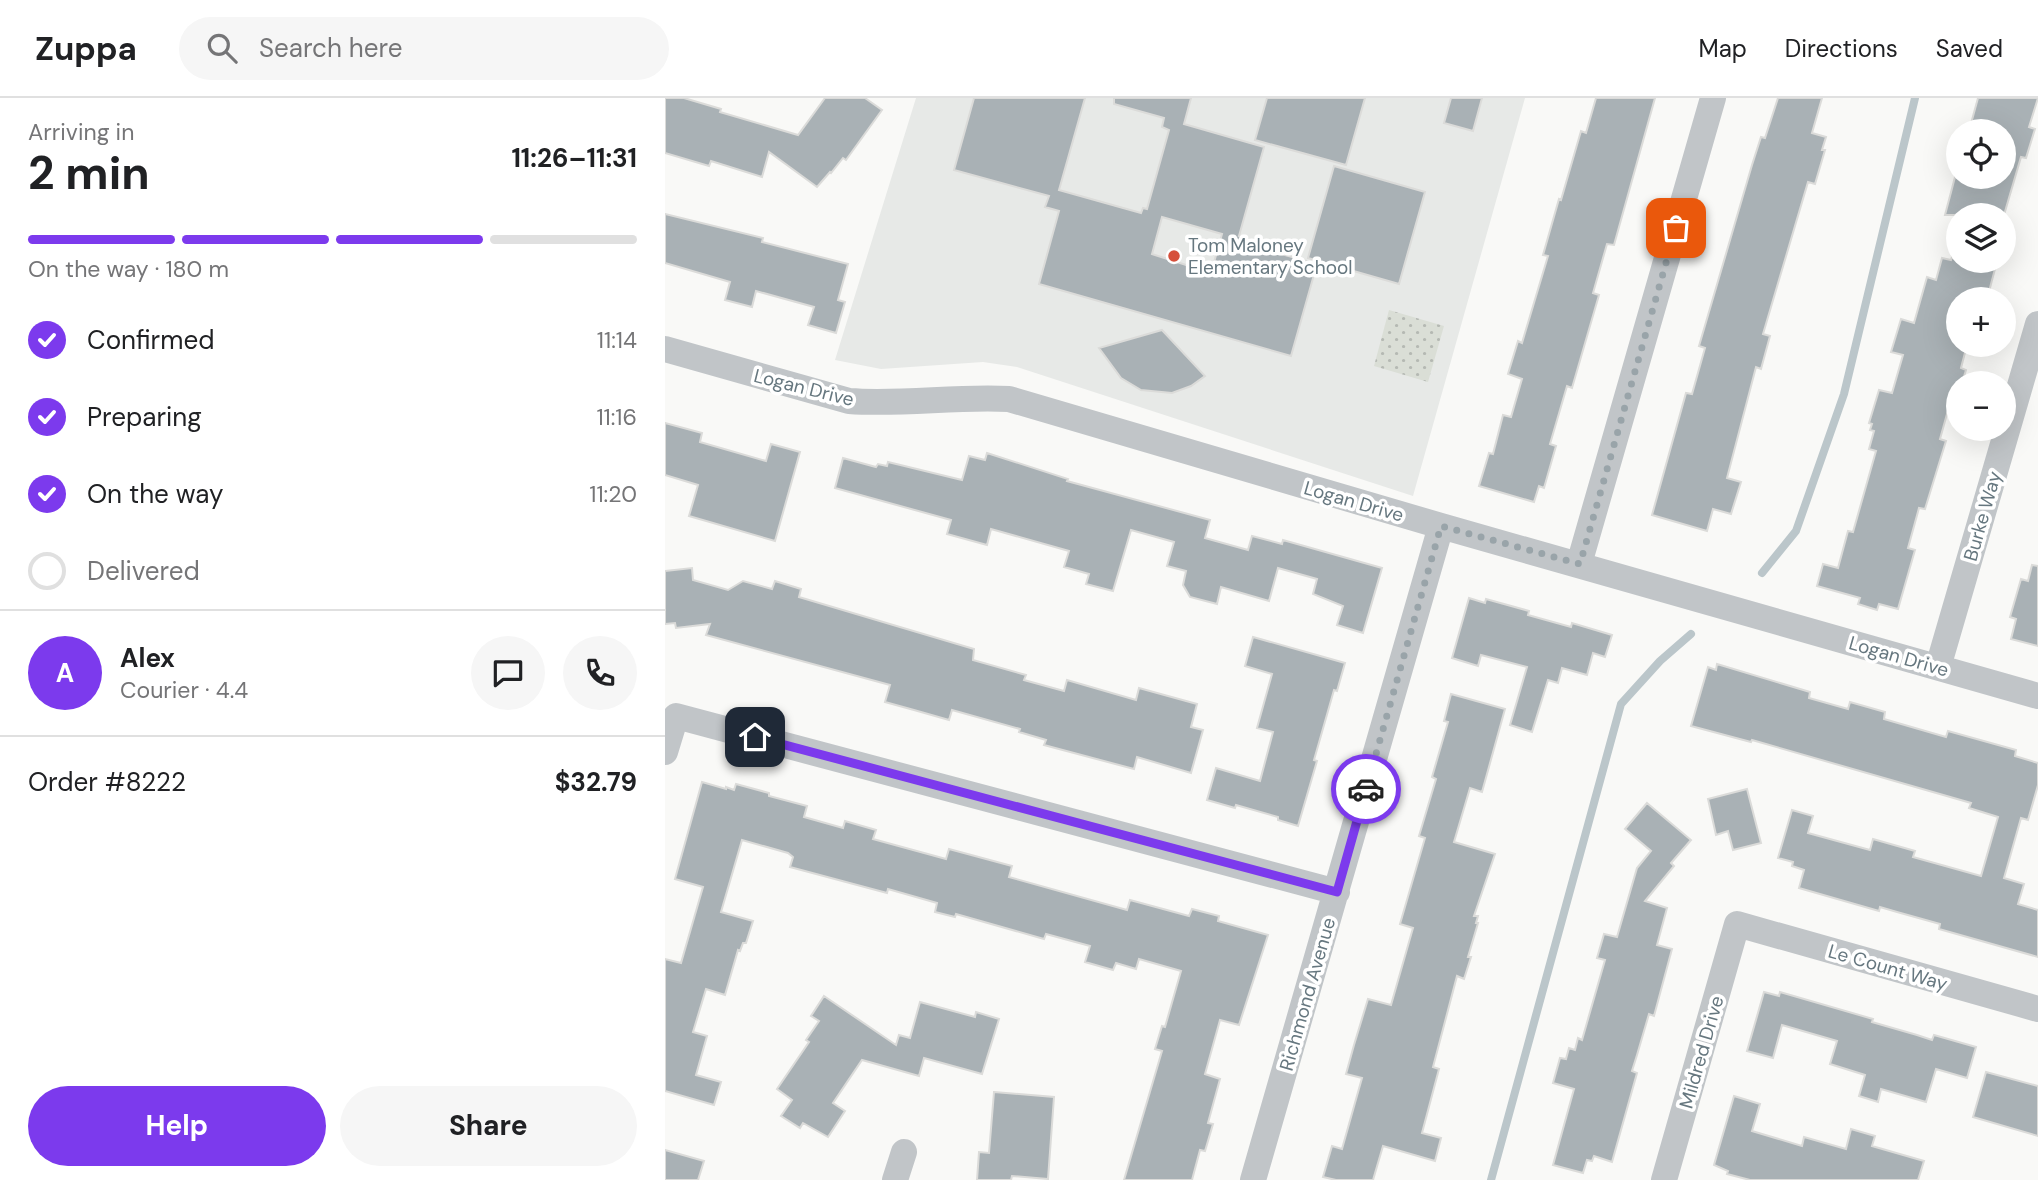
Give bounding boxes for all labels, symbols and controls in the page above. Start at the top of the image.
search box [179,17,669,80]
text: Zuppa [35,27,137,70]
icon: search [203,29,241,67]
text: Search here [259,31,402,65]
text: Map [1699,33,1747,64]
text: Directions [1785,33,1898,64]
text: Saved [1936,33,2003,64]
text: Arriving in [28,117,134,147]
map controls [1946,119,2016,441]
button: locate [1946,119,2016,189]
text: 11:26–11:31 [511,141,637,175]
text: 2 min [28,143,150,203]
pin [1646,198,1706,258]
button: layers [1946,203,2016,273]
icon: bag [1657,209,1695,247]
place label: Tom Maloney Elementary School [1188,233,1352,280]
marker: Tom Maloney Elementary School [1166,248,1182,264]
text: On the way · 180 m [28,254,229,284]
button: + [1946,287,2016,357]
icon: check [28,321,66,359]
text: Confirmed [87,323,214,357]
text: 11:14 [597,325,637,355]
street label: Logan Drive [751,363,857,412]
button: − [1946,371,2016,441]
icon: check [28,398,66,436]
text: Preparing [87,400,202,434]
text: 11:16 [596,402,637,432]
street label: Burke Way [1958,468,2007,564]
icon: check [28,475,66,513]
street label: Logan Drive [1301,475,1407,528]
text: On the way [87,477,223,511]
text: 11:20 [589,479,637,509]
text: Delivered [87,554,200,588]
street label: Logan Drive [1846,630,1952,683]
button: chat [471,636,545,710]
button: phone [563,636,637,710]
text: Alex [120,641,175,675]
text: A [56,656,74,690]
text: Courier · 4.4 [120,675,248,705]
pin [725,707,785,767]
icon: home [736,718,774,756]
courier [1331,754,1401,824]
text: Order #8222 [28,765,186,799]
text: $32.79 [555,765,637,799]
icon: car [1347,770,1385,808]
street label: Richmond Avenue [1274,915,1341,1074]
street label: Le Count Way [1825,939,1951,997]
street label: Mildred Drive [1673,993,1729,1111]
button: Help [28,1086,326,1166]
button: Share [340,1086,637,1166]

